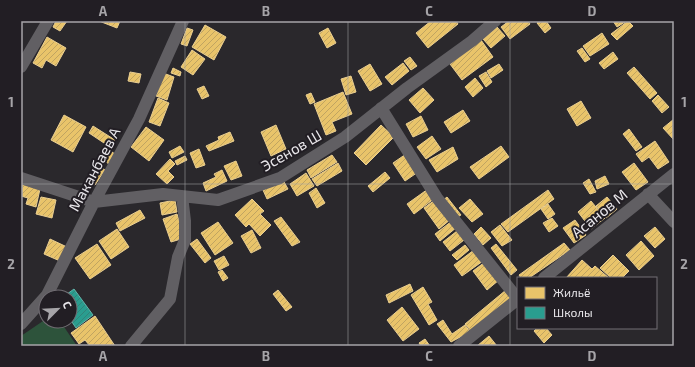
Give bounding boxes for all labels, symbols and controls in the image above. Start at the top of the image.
text: A [99,3,108,19]
text: B [262,3,270,19]
text: C [425,3,433,19]
text: D [588,3,597,19]
text: 1 [8,94,14,110]
text: 1 [681,94,687,110]
street label: Маканбаев А [64,123,124,214]
street label: Эсенов Ш [258,125,324,175]
street label: Асанов М [567,185,631,241]
text: 2 [7,256,15,272]
text: 2 [680,256,688,272]
legend [517,277,657,329]
text: Жильё [553,285,590,299]
north arrow [38,289,78,329]
text: С [60,299,75,311]
text: Школы [553,305,593,319]
text: A [99,348,108,364]
text: B [262,348,270,364]
text: C [425,348,433,364]
text: D [588,348,597,364]

